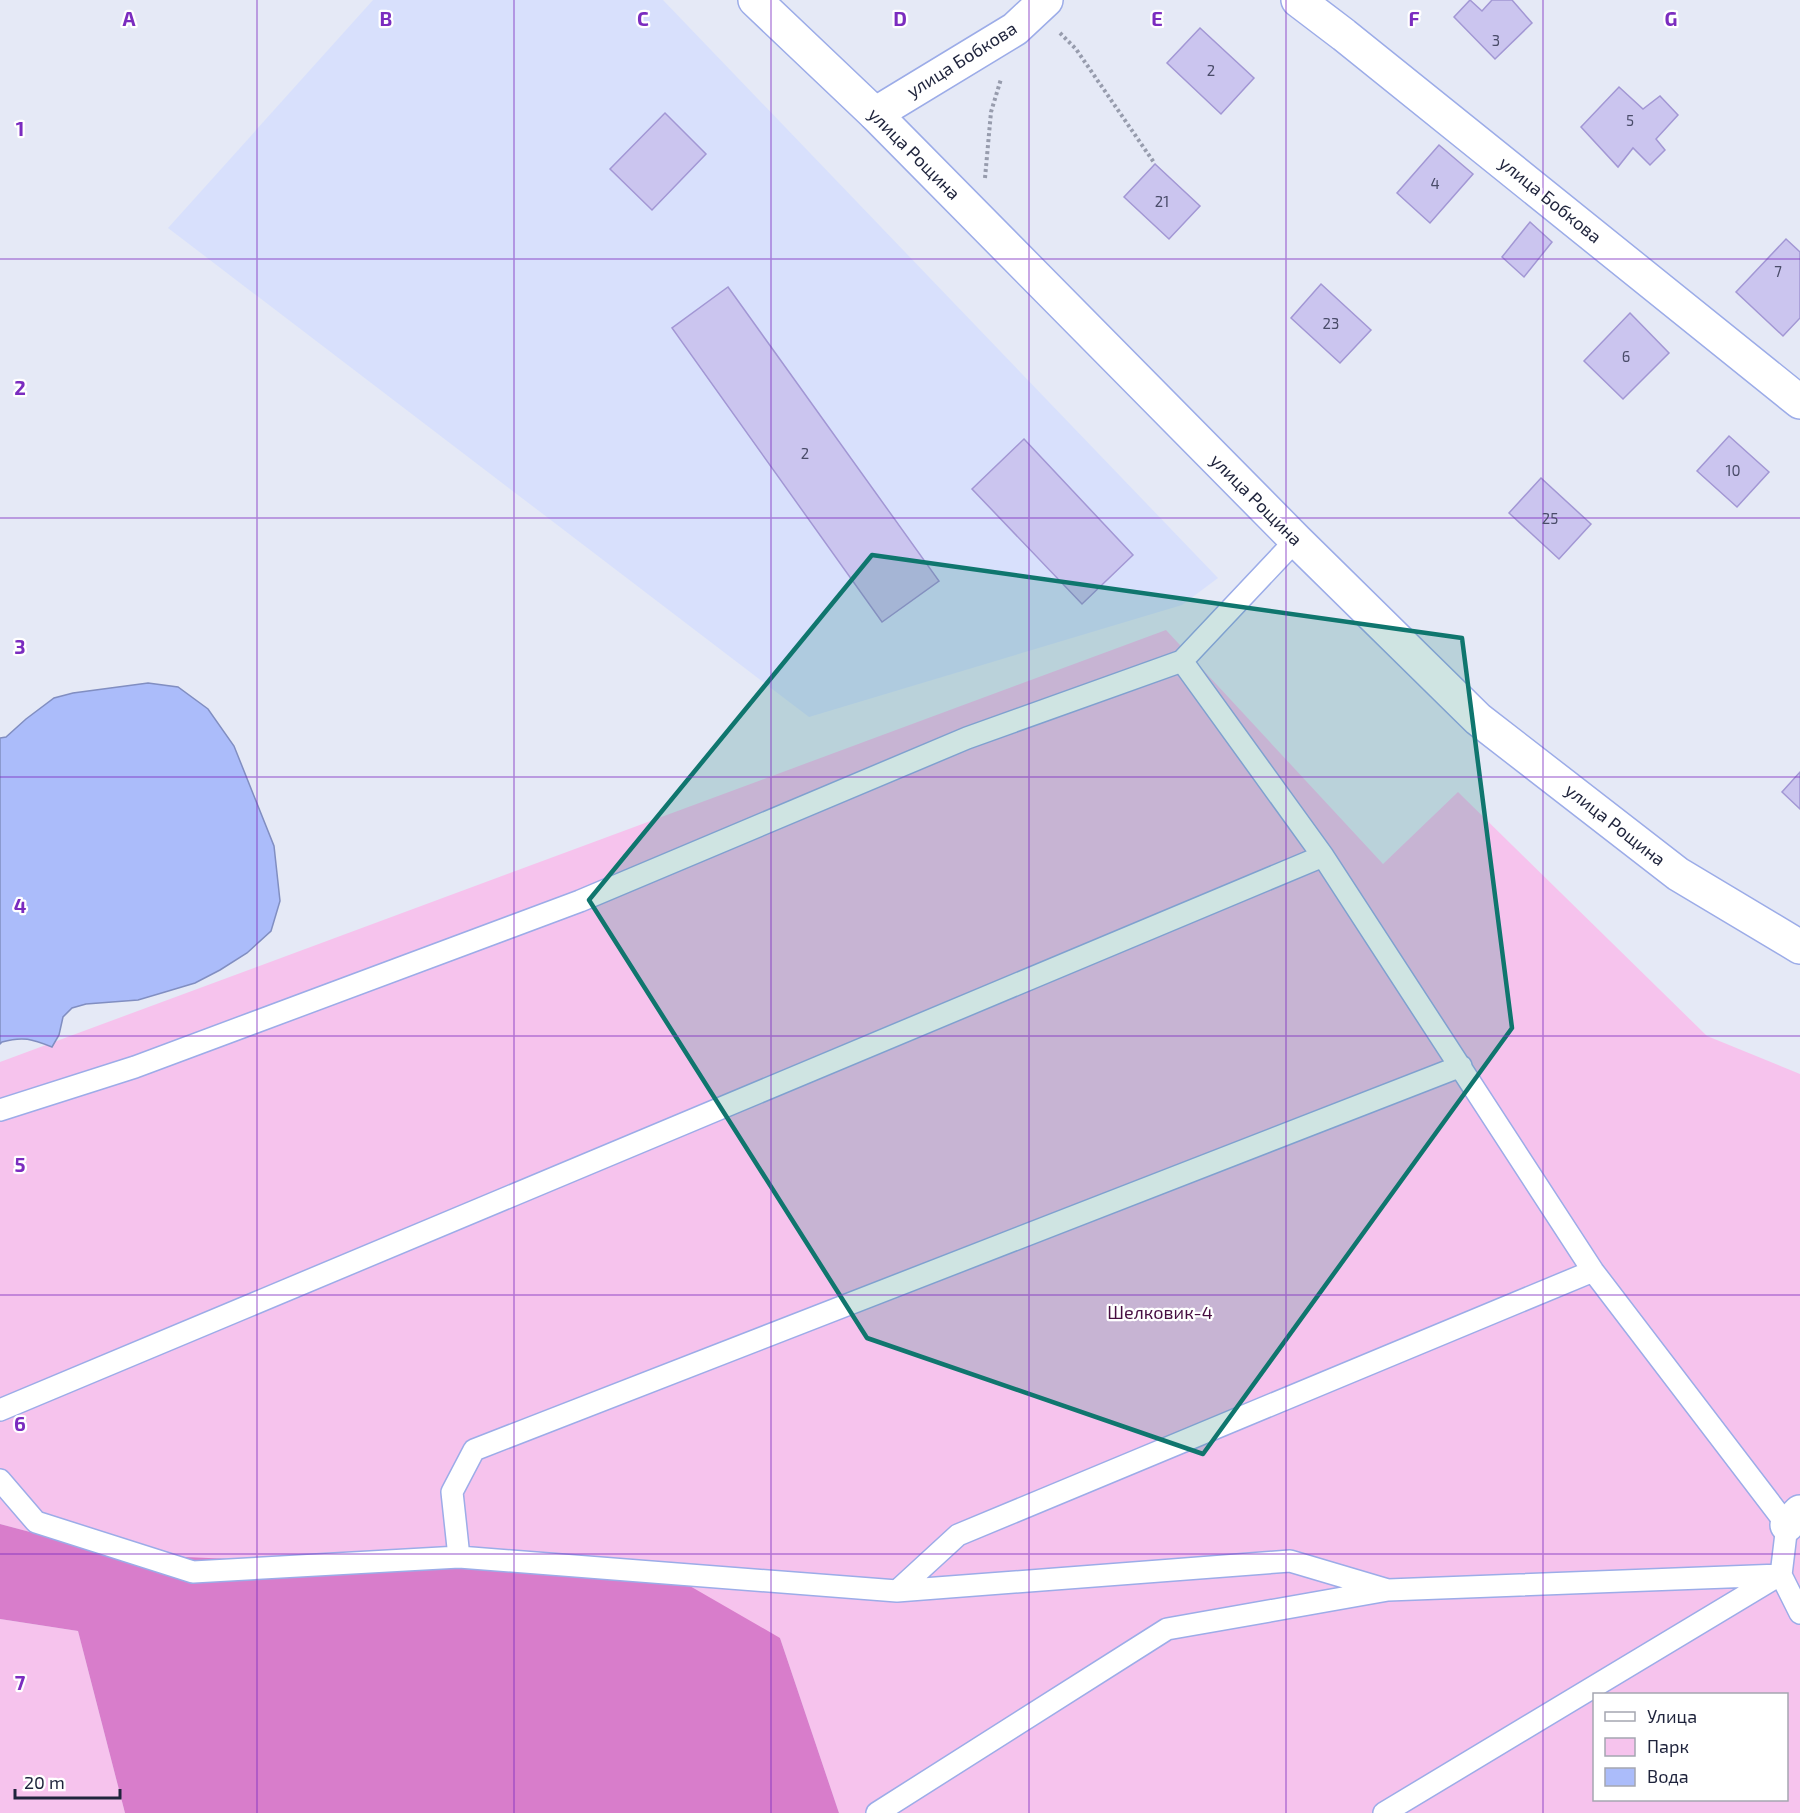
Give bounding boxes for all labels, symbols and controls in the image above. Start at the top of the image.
text: A [122,6,136,30]
text: B [380,6,392,30]
text: C [637,6,649,30]
text: D [893,6,907,30]
text: E [1151,6,1163,30]
text: F [1408,6,1420,30]
text: G [1665,6,1677,30]
street label: улица Бобкова [902,17,1020,102]
house number: 3 [1492,31,1500,49]
house number: 2 [1207,61,1215,79]
street label: улица Рощина [864,103,965,204]
house number: 5 [1626,111,1634,129]
text: 1 [16,116,24,140]
street label: улица Бобкова [1495,151,1606,247]
house number: 4 [1430,174,1440,192]
house number: 21 [1155,192,1169,210]
house number: 7 [1774,262,1782,280]
house number: 23 [1323,314,1339,332]
house number: 6 [1622,347,1630,365]
text: 2 [14,375,26,399]
house number: 2 [801,444,809,462]
street label: улица Рощина [1206,449,1307,550]
house number: 10 [1725,461,1741,479]
house number: 25 [1542,509,1558,527]
text: 3 [14,634,26,658]
street label: улица Рощина [1561,778,1670,870]
text: 4 [14,893,27,917]
text: 5 [14,1152,26,1176]
park label: Шелковик-4 [1107,1301,1213,1323]
text: 6 [14,1411,26,1435]
text: 7 [15,1670,26,1694]
legend [1593,1693,1788,1801]
text: Улица [1647,1705,1697,1727]
text: Парк [1647,1735,1689,1757]
scale bar [15,1762,120,1800]
text: Вода [1647,1765,1689,1787]
text: 20 m [24,1771,65,1793]

